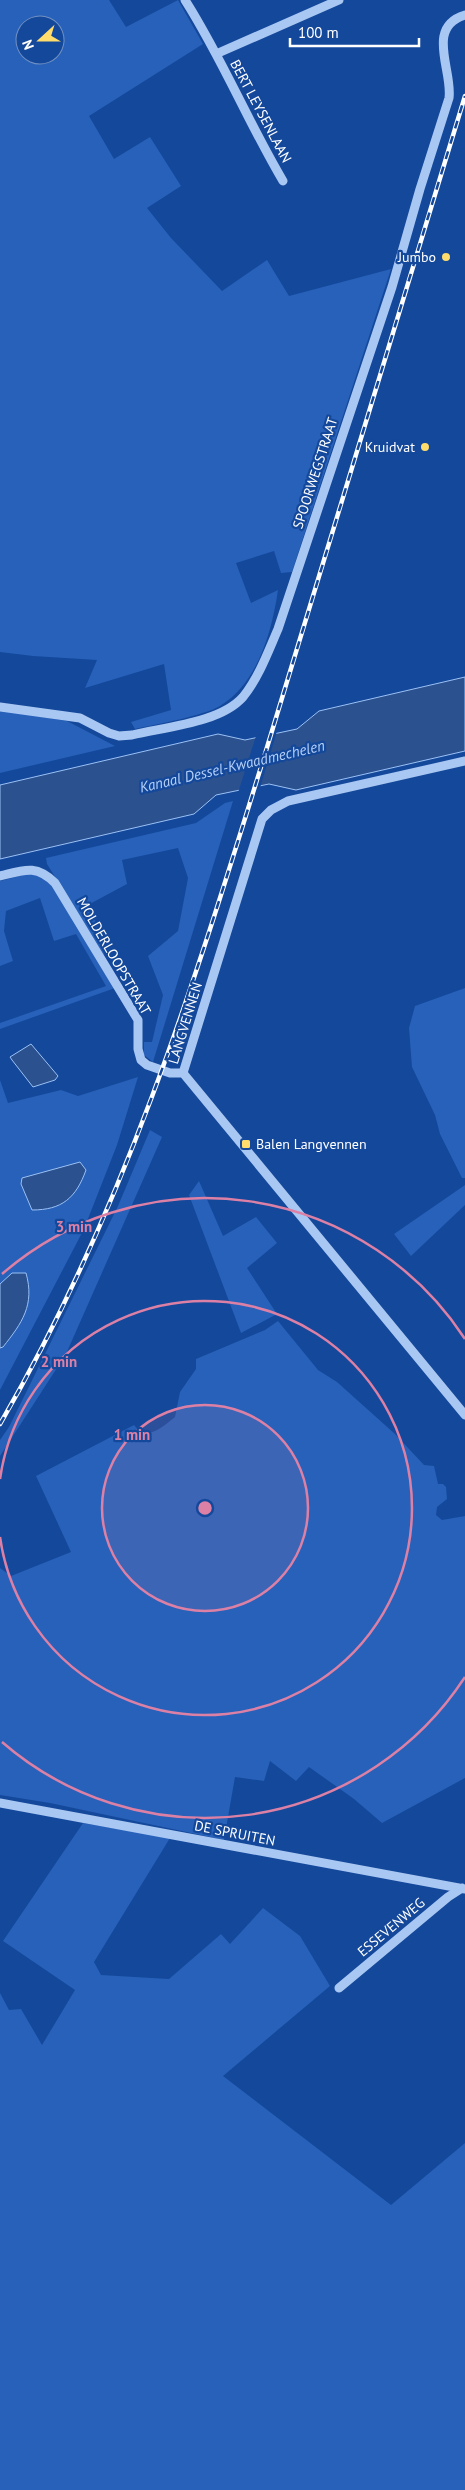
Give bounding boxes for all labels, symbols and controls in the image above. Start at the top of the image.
north arrow [15,15,65,65]
scale bar [290,15,419,47]
text: 100 m [298,23,339,42]
text: N [18,37,38,52]
street label: BERT LEYSENLAAN [226,56,296,166]
place label: Jumbo [397,248,436,266]
marker: Jumbo [440,251,452,263]
street label: SPOORWEGSTRAAT [289,415,342,531]
place label: Kruidvat [365,438,415,456]
marker: Kruidvat [419,441,431,453]
water label: Kanaal Dessel-Kwaadmechelen [138,735,327,797]
street label: MOLDERLOOPSTRAAT [73,894,155,1018]
street label: LANGVENNEN [164,980,206,1066]
place label: Balen Langvennen [256,1135,367,1153]
marker: Balen Langvennen [240,1138,252,1150]
text: 3 min [56,1217,92,1236]
text: 2 min [41,1352,77,1371]
text: 1 min [114,1425,150,1444]
centre of rings [196,1499,214,1517]
street label: DE SPRUITEN [193,1816,277,1850]
street label: ESSEVENWEG [354,1894,428,1960]

